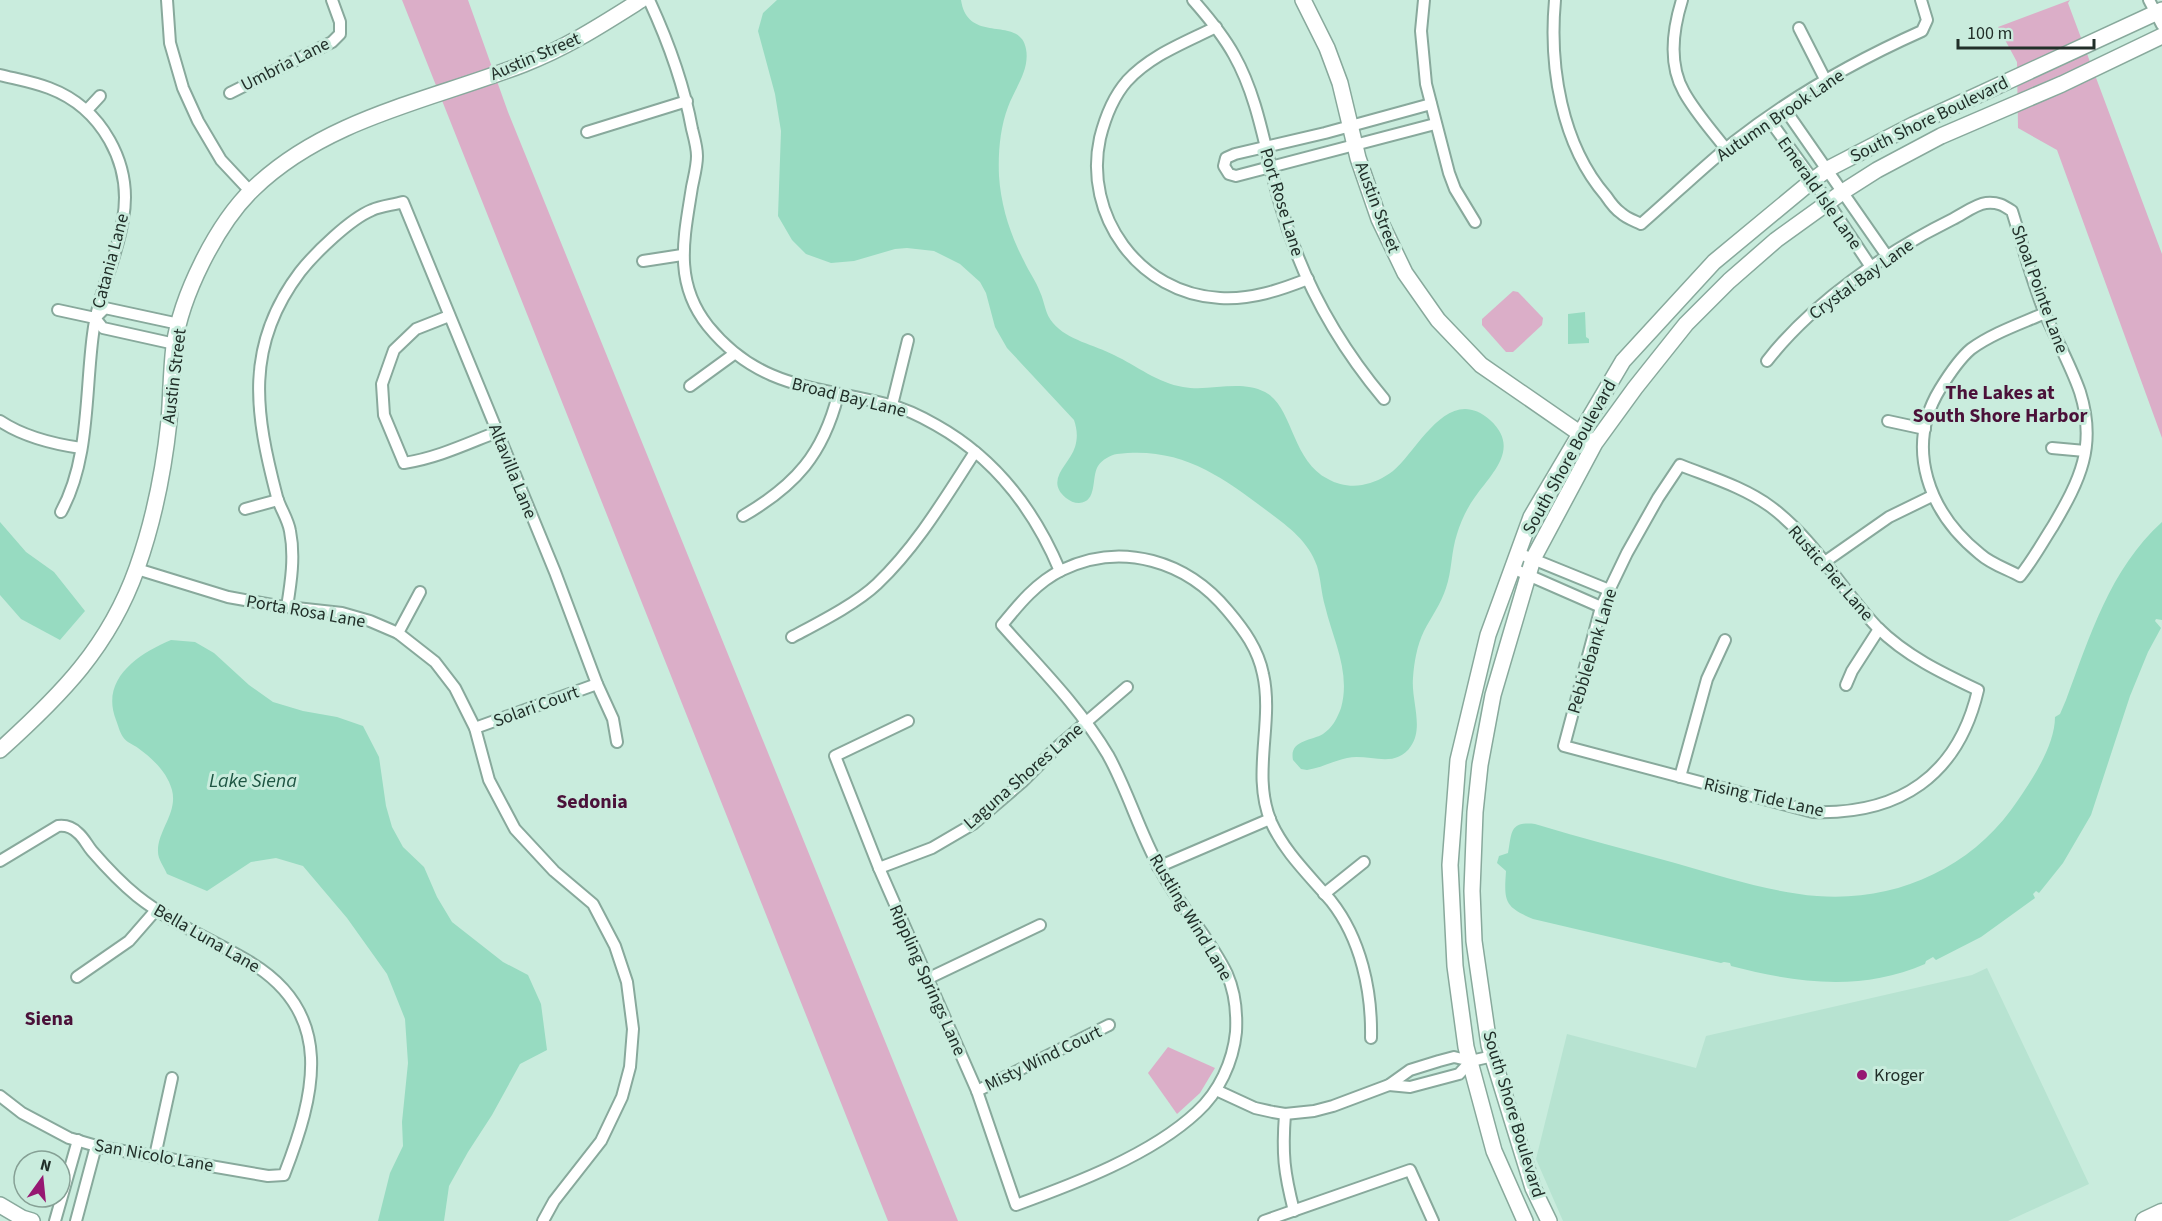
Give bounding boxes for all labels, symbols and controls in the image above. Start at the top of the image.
scale bar [1958,12,2094,50]
text: 100 m [1967,21,2012,46]
street label: Austin Street [486,26,584,87]
street label: Umbria Lane [237,31,334,97]
street label: Autumn Brook Lane [1712,63,1849,167]
street label: South Shore Boulevard [1846,70,2013,169]
street label: Emerald Isle Lane [1771,132,1868,255]
street label: Port Rose Lane [1253,145,1310,259]
street label: Austin Street [1349,158,1406,256]
street label: Catania Lane [86,211,135,311]
street label: Shoal Pointe Lane [2005,221,2074,357]
street label: Crystal Bay Lane [1804,233,1919,326]
street label: Austin Street [156,327,193,425]
street label: Broad Bay Lane [789,371,909,424]
street label: South Shore Boulevard [1516,375,1622,539]
district label: The Lakes at South Shore Harbor [1913,379,2087,430]
street label: Altavilla Lane [482,420,543,522]
street label: Rustic Pier Lane [1782,520,1879,627]
street label: Pebblebank Lane [1562,585,1623,717]
street label: Porta Rosa Lane [244,589,368,634]
street label: Solari Court [490,679,582,734]
street label: Laguna Shores Lane [958,717,1089,835]
water label: Lake Siena [209,767,297,795]
street label: Rising Tide Lane [1701,772,1826,823]
district label: Sedonia [556,788,628,816]
street label: Rustling Wind Lane [1143,849,1238,985]
street label: Bella Luna Lane [149,898,265,979]
street label: Rippling Springs Lane [883,901,972,1060]
district label: Siena [25,1005,73,1033]
street label: Misty Wind Court [981,1019,1106,1098]
street label: South Shore Boulevard [1476,1028,1551,1201]
place label: Kroger [1874,1063,1925,1088]
marker: Kroger [1855,1068,1869,1082]
street label: San Nicolo Lane [92,1133,215,1178]
north arrow [12,1149,72,1209]
text: N [38,1153,54,1177]

